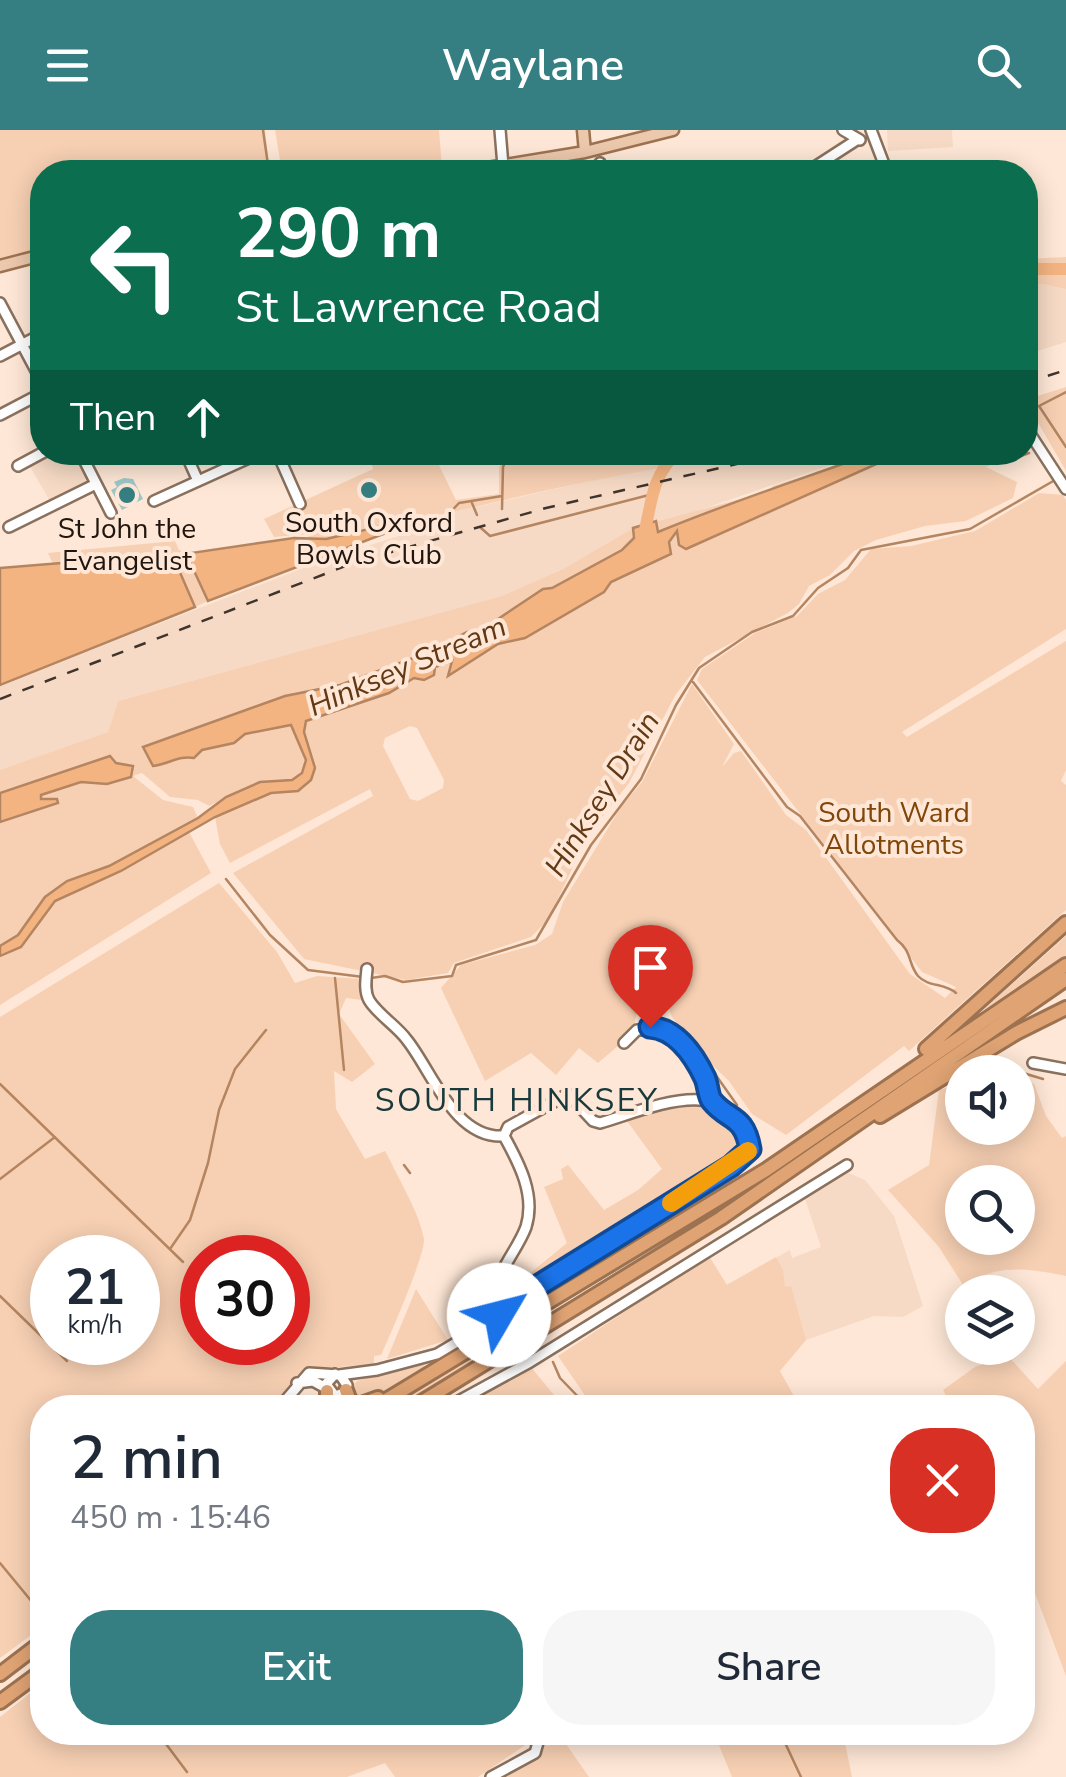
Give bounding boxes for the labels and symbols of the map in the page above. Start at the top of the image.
marker: South Oxford Bowls Club [358,479,380,501]
marker: St John the Evangelist [116,484,138,506]
place label: South Oxford Bowls Club [285,504,453,574]
place label: St John the Evangelist [58,510,196,580]
water label: Hinksey Stream [302,606,513,727]
water label: Hinksey Drain [535,704,670,885]
park label: South Ward Allotments [818,794,970,864]
pin [608,925,693,1028]
district label: SOUTH HINKSEY [375,1079,659,1122]
speed limit sign: 30 [180,1235,310,1365]
position arrow [447,1263,551,1367]

